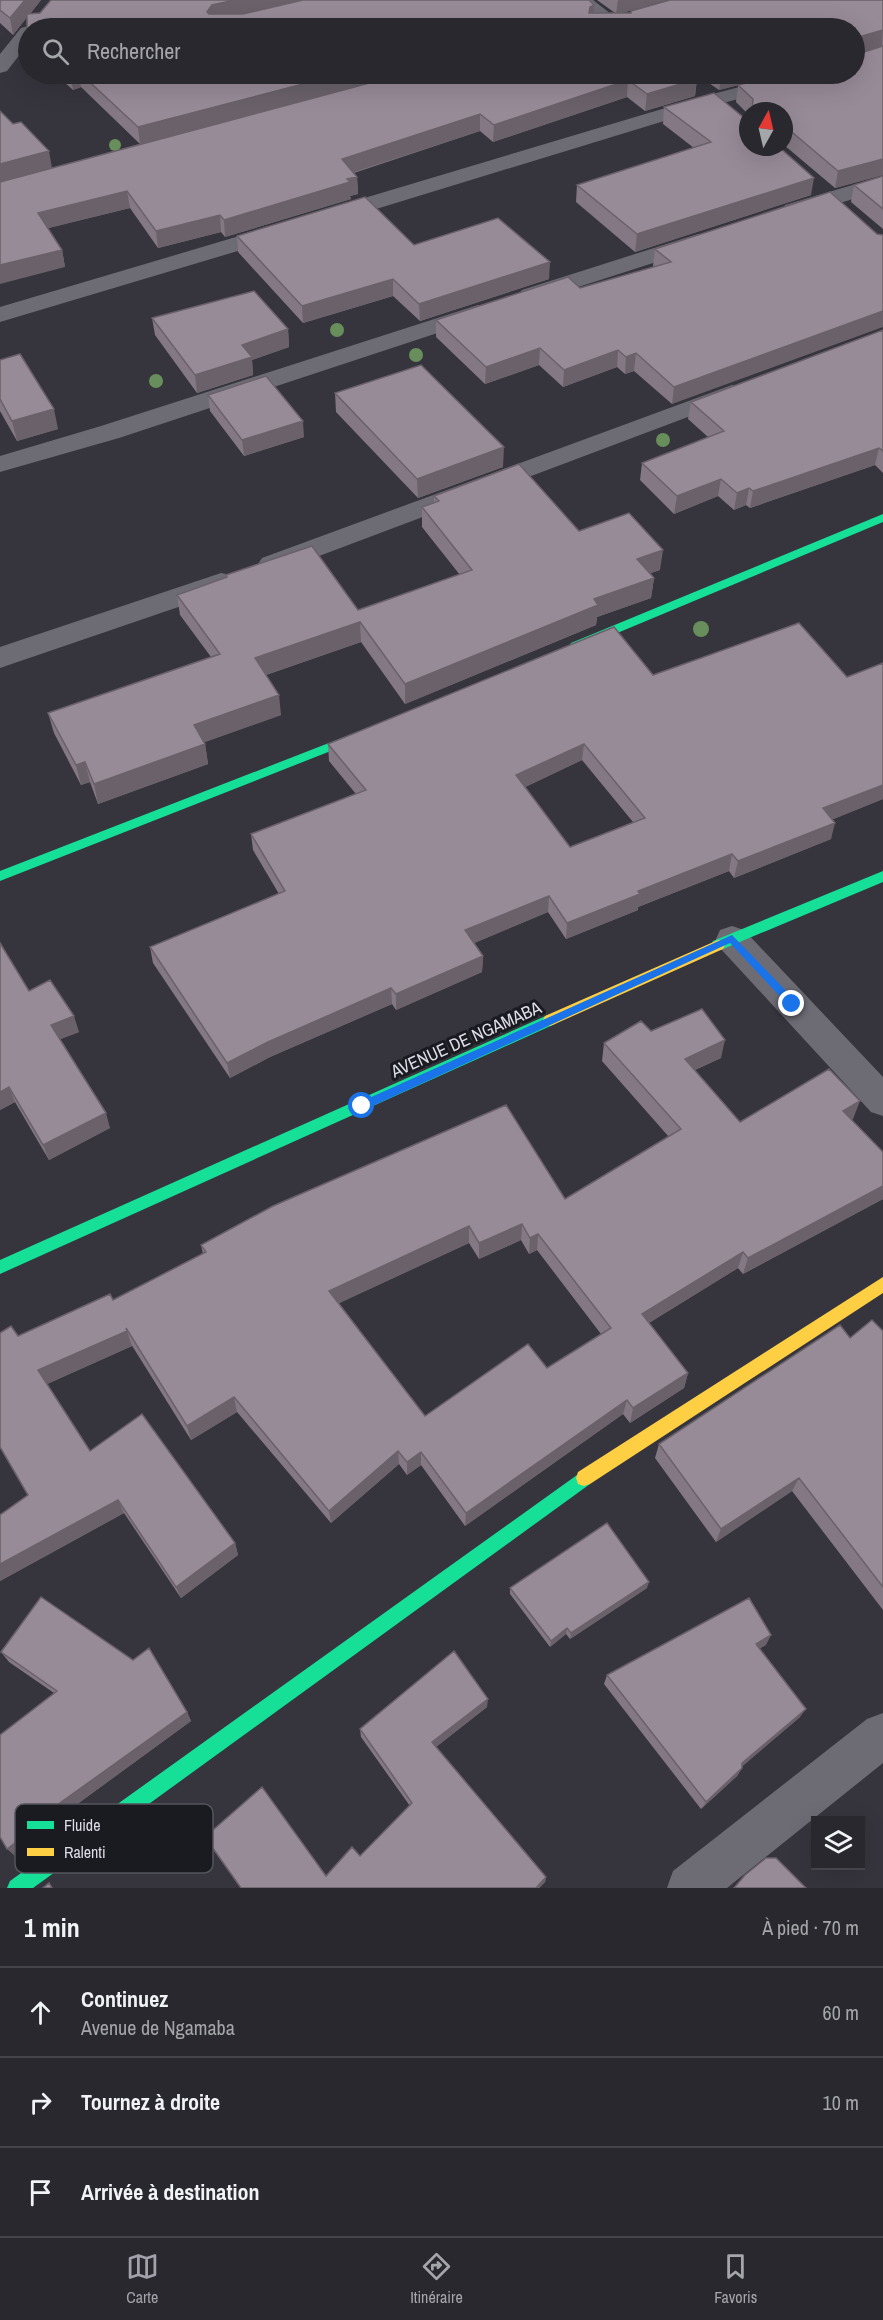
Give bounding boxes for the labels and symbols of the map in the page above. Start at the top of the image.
north arrow [739,102,793,156]
route end [778,990,804,1016]
street label: AVENUE DE NGAMABA [386,995,545,1084]
route start [348,1092,374,1118]
legend [15,1804,213,1873]
text: Fluide [64,1814,100,1836]
text: Ralenti [64,1841,106,1863]

